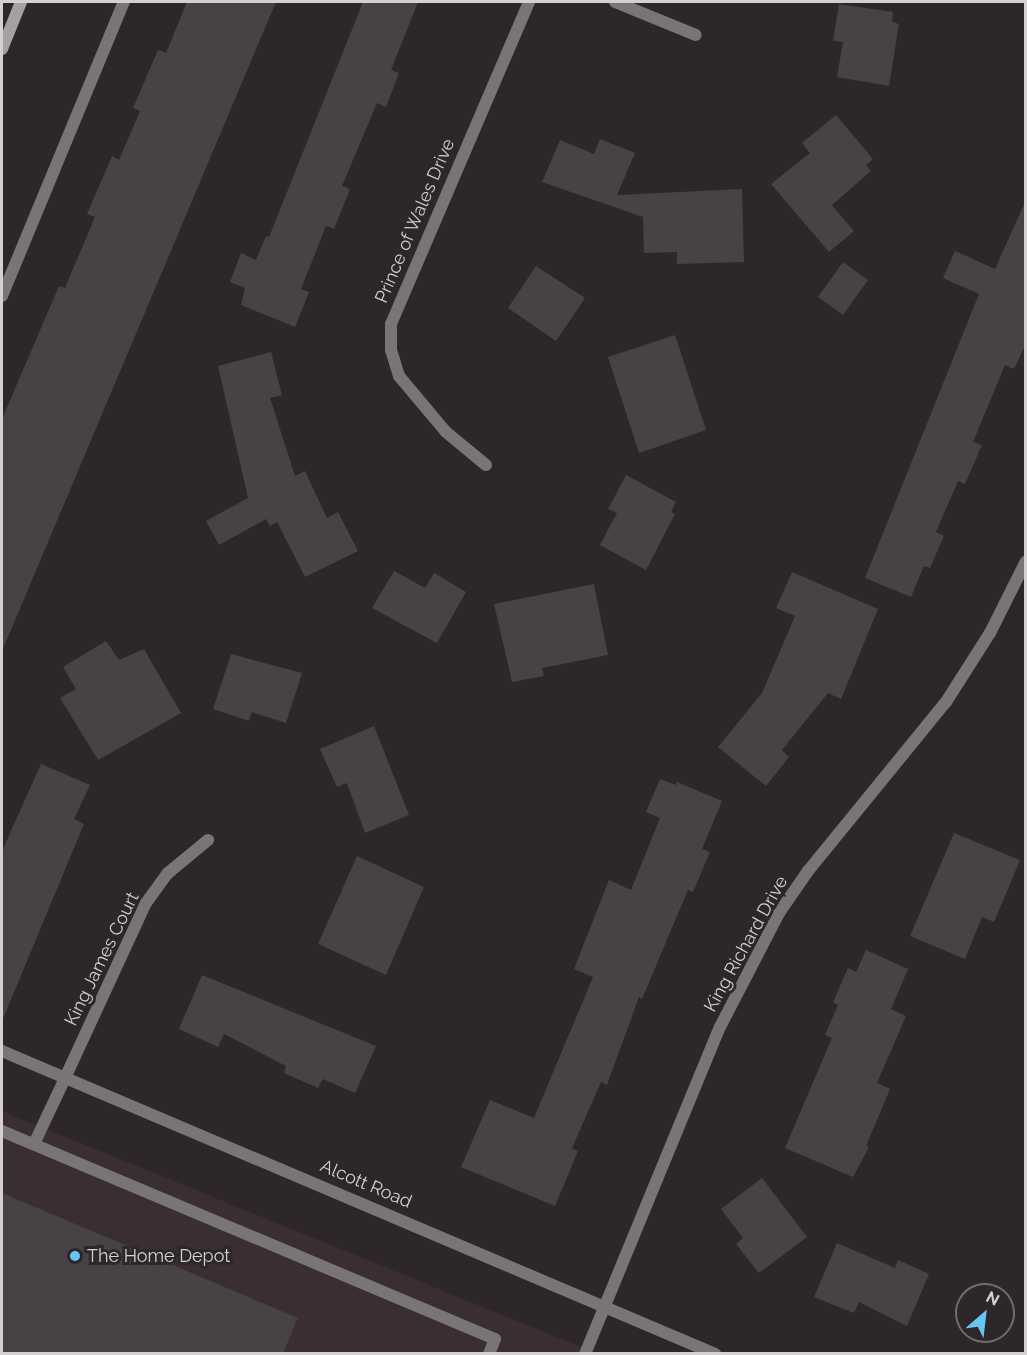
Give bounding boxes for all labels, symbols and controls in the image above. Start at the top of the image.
street label: Prince of Wales Drive [370,135,460,307]
street label: King Richard Drive [700,872,792,1016]
street label: King James Court [60,888,144,1030]
street label: Alcott Road [317,1155,415,1213]
place label: The Home Depot [87,1245,230,1267]
marker: The Home Depot [68,1249,82,1263]
north arrow [955,1283,1015,1343]
text: N [983,1287,1003,1310]

